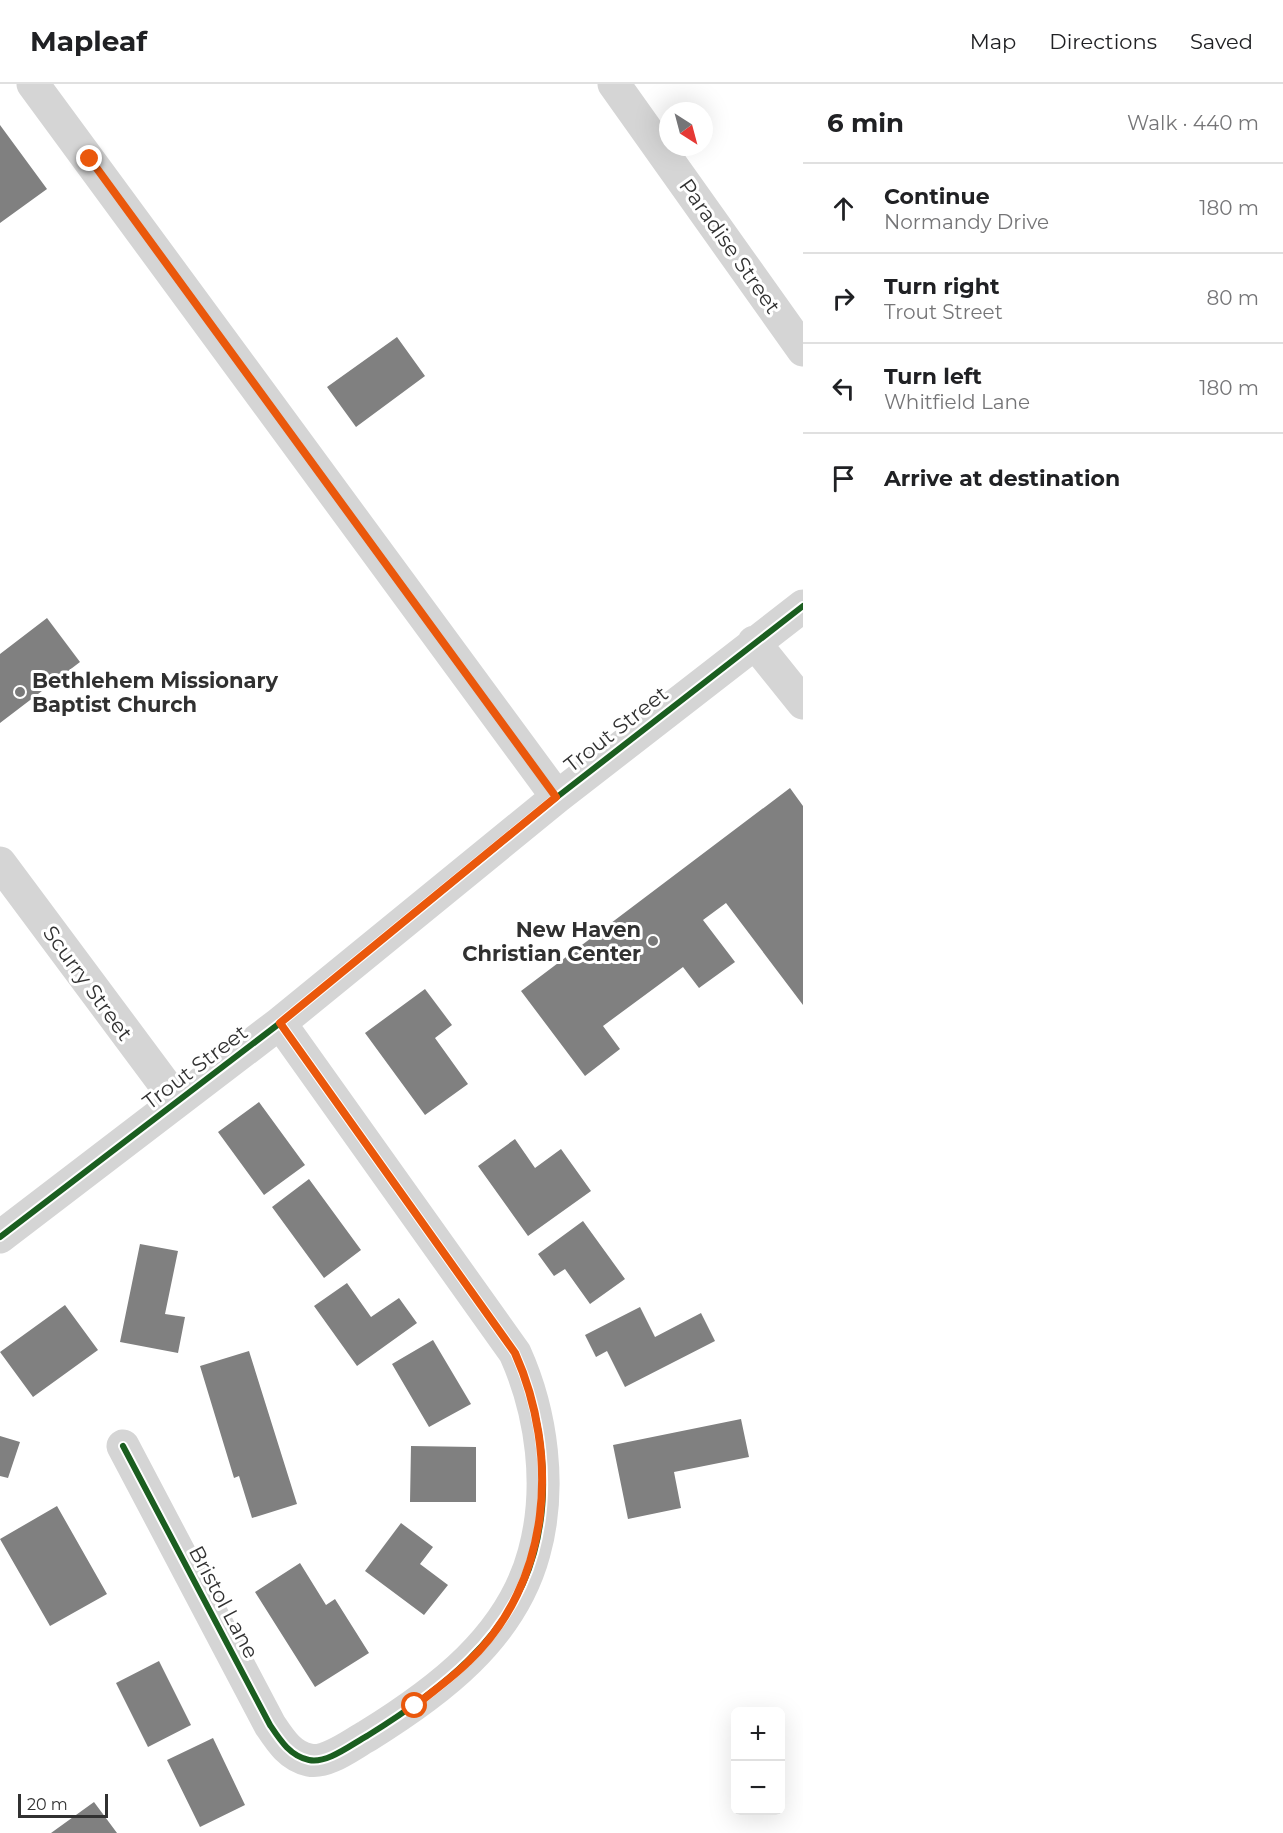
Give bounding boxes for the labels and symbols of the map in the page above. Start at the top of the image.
north arrow [659,102,713,156]
route end [76,145,102,171]
street label: Paradise Street [674,174,786,318]
place label: Bethlehem Missionary Baptist Church [32,668,279,717]
street label: Trout Street [559,681,673,777]
marker: Bethlehem Missionary Baptist Church [13,685,27,699]
place label: New Haven Christian Center [462,917,641,966]
street label: Scurry Street [38,921,138,1045]
marker: New Haven Christian Center [646,934,660,948]
street label: Trout Street [138,1019,252,1115]
street label: Bristol Lane [184,1541,264,1663]
route start [401,1692,427,1718]
scale bar [18,1791,108,1818]

